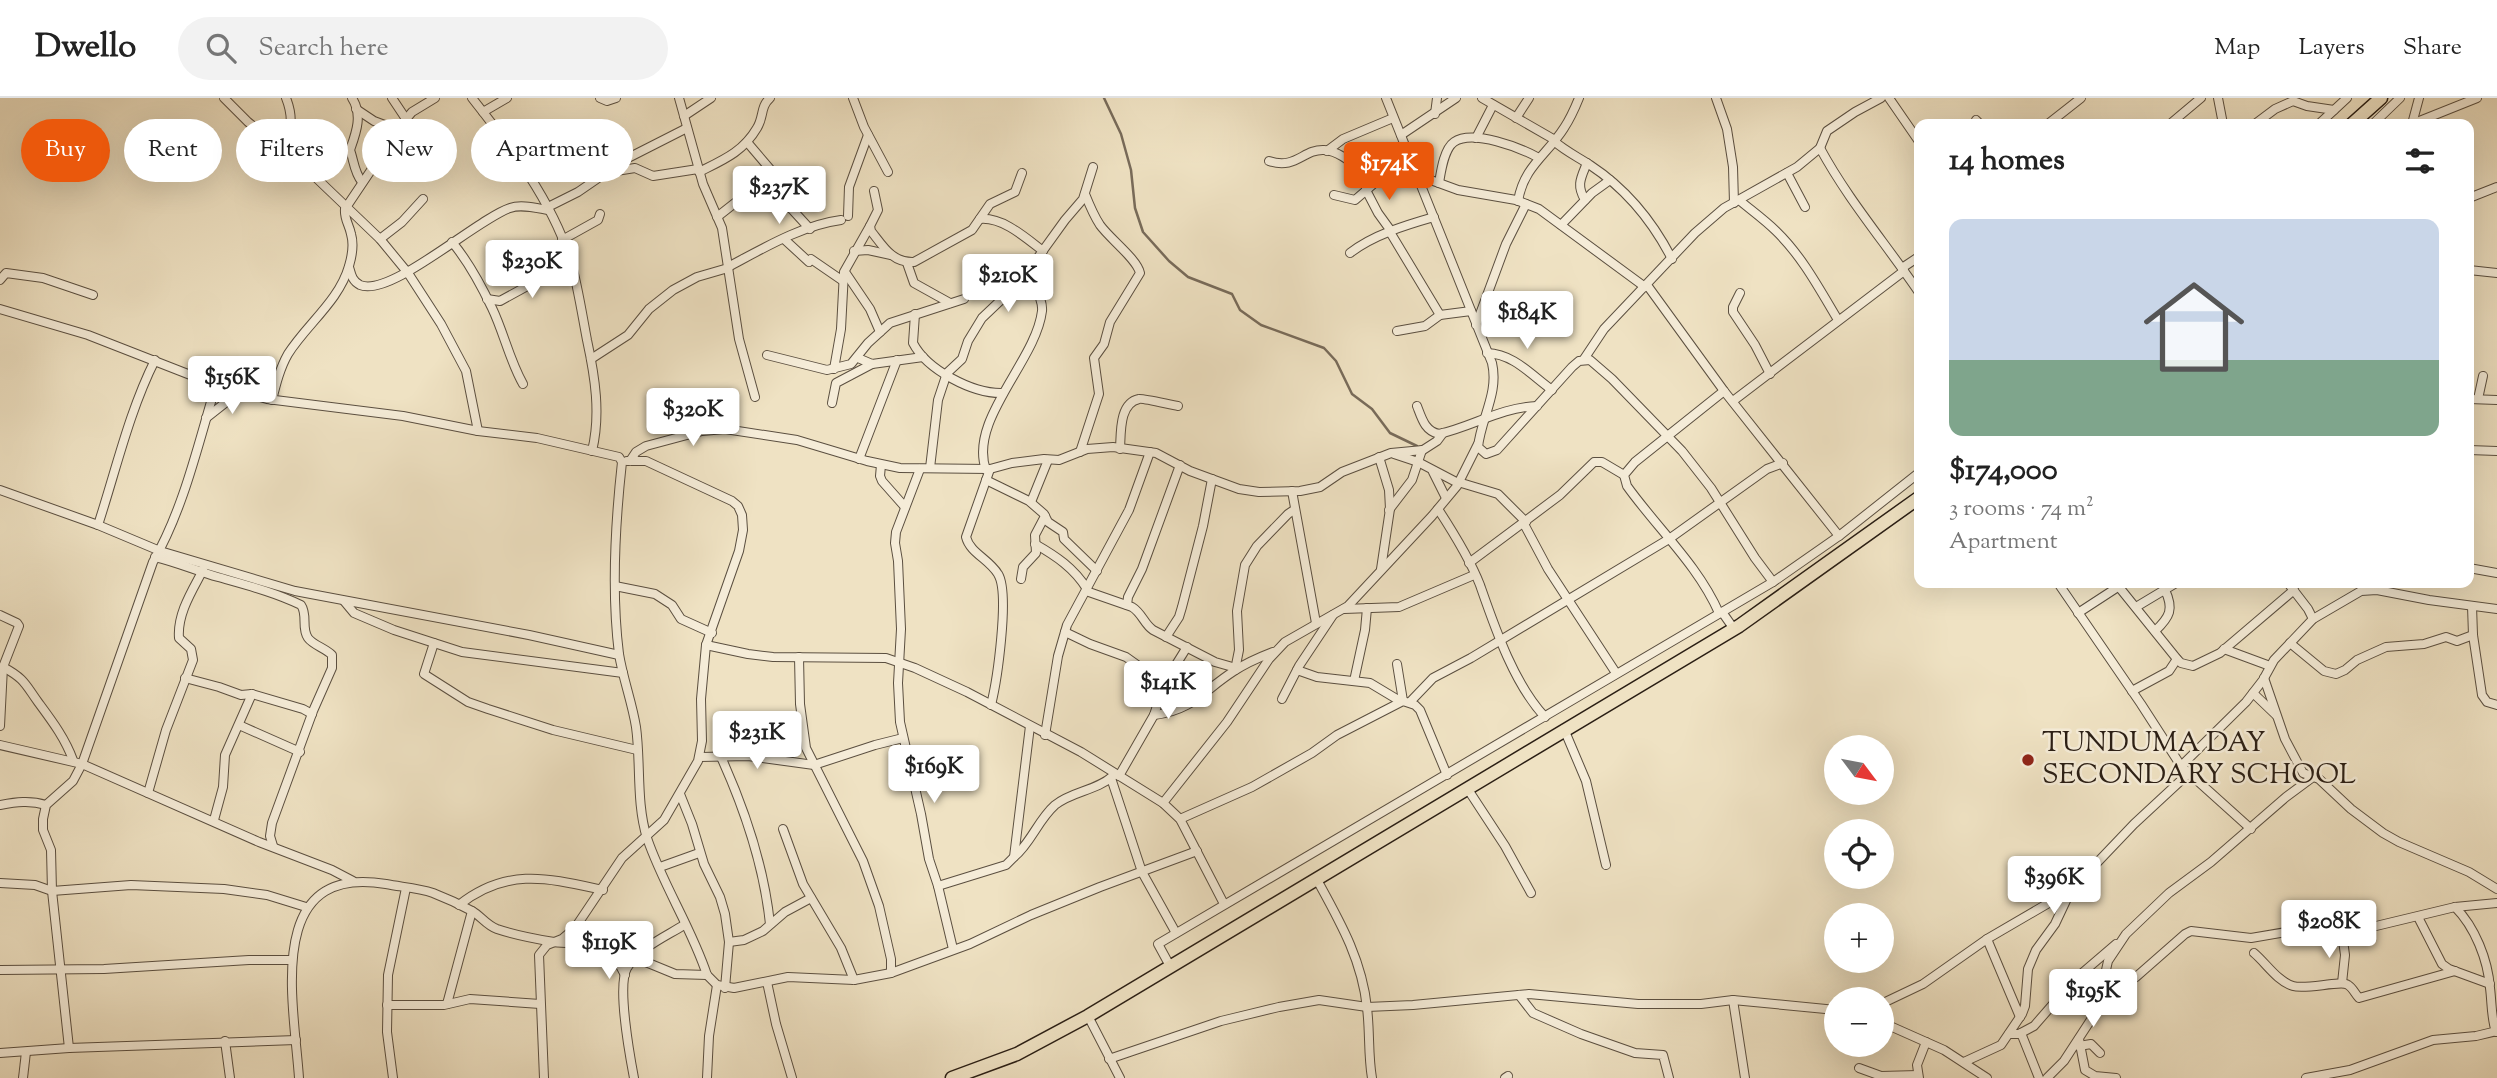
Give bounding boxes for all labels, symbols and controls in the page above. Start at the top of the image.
search box [178,17,668,80]
text: Dwello [35,24,136,72]
icon: search [202,29,240,67]
text: Search here [258,30,389,67]
text: Map [2214,31,2260,65]
text: Layers [2298,31,2365,65]
text: Share [2403,31,2462,65]
chip: Buy [21,119,110,182]
chip: Rent [124,119,222,182]
chip: Filters [236,119,348,182]
chip: New [362,119,457,182]
chip: Apartment [471,119,633,182]
text: 14 homes [1949,140,2065,183]
pin: $174K [1340,142,1438,202]
icon: filters [2401,142,2439,180]
text: $174K [1360,148,1418,181]
pin: $237K [730,166,828,226]
text: $237K [749,172,809,205]
pin: $230K [483,240,581,300]
text: $230K [502,246,562,279]
pin: $210K [959,254,1057,314]
text: $210K [978,260,1038,293]
icon: home [2131,264,2257,390]
pin: $184K [1478,292,1576,351]
text: $184K [1497,297,1557,330]
pin: $156K [183,356,281,416]
text: $156K [204,362,260,395]
pin: $320K [644,388,742,448]
text: $320K [662,394,724,427]
text: $174,000 [1949,450,2058,493]
text: 3 rooms · 74 m² [1949,493,2094,526]
text: Apartment [1949,526,2058,559]
pin: $141K [1119,662,1217,721]
text: $141K [1140,667,1196,700]
pin: $231K [708,712,806,771]
text: $231K [729,717,785,750]
place label: TUNDUMA DAY SECONDARY SCHOOL [2042,724,2356,796]
north arrow [1824,735,1894,805]
map controls [1824,735,1894,1057]
pin: $169K [885,746,983,805]
text: $169K [904,751,964,784]
marker: TUNDUMA DAY SECONDARY SCHOOL [2020,752,2036,768]
button: locate [1824,819,1894,889]
pin: $396K [2005,856,2103,916]
text: $396K [2024,862,2084,895]
pin: $208K [2280,900,2378,960]
button: + [1824,903,1894,973]
text: $208K [2297,906,2361,939]
pin: $119K [560,922,658,981]
text: $119K [581,927,637,960]
pin: $195K [2044,970,2142,1029]
text: $195K [2065,975,2121,1008]
button: − [1824,987,1894,1057]

